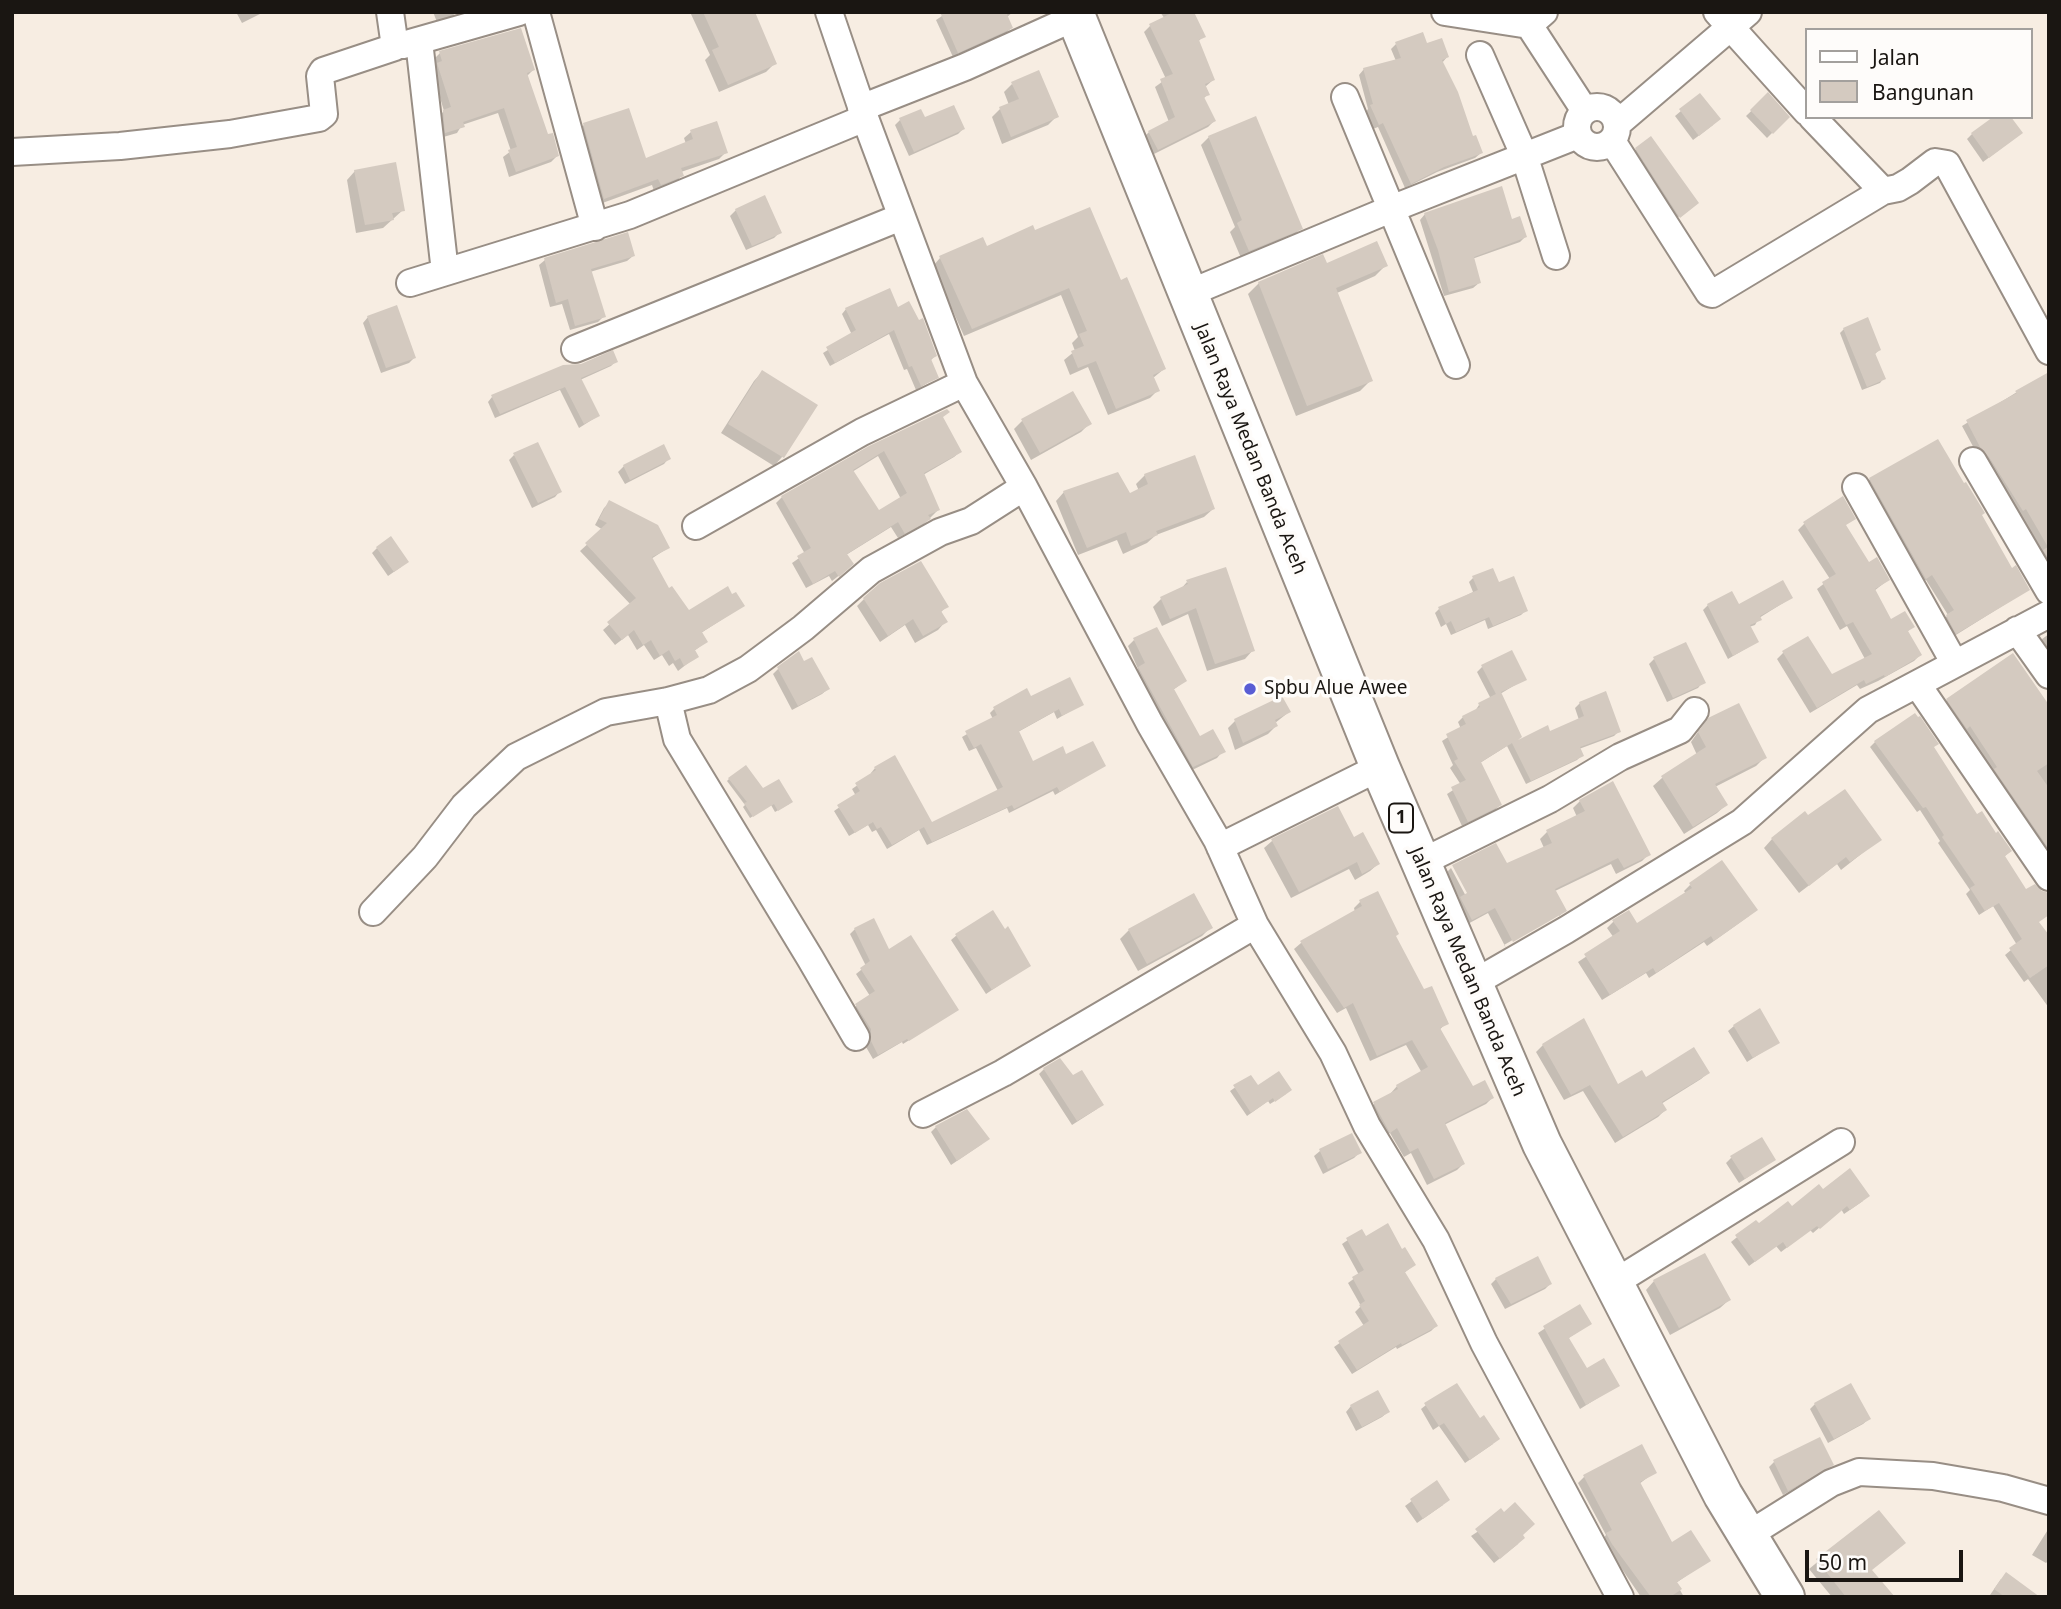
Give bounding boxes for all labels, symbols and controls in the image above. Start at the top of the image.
legend [1806,28,2033,119]
text: Jalan [1872,43,1920,71]
text: Bangunan [1872,78,1974,106]
street label: Jalan Raya Medan Banda Aceh [1189,320,1311,578]
place label: Spbu Alue Awee [1264,678,1407,700]
marker: Spbu Alue Awee [1242,681,1258,697]
road number: 1 [1389,804,1413,832]
street label: Jalan Raya Medan Banda Aceh [1404,844,1530,1100]
scale bar [1809,1536,1966,1580]
text: 50 m [1818,1548,1867,1576]

